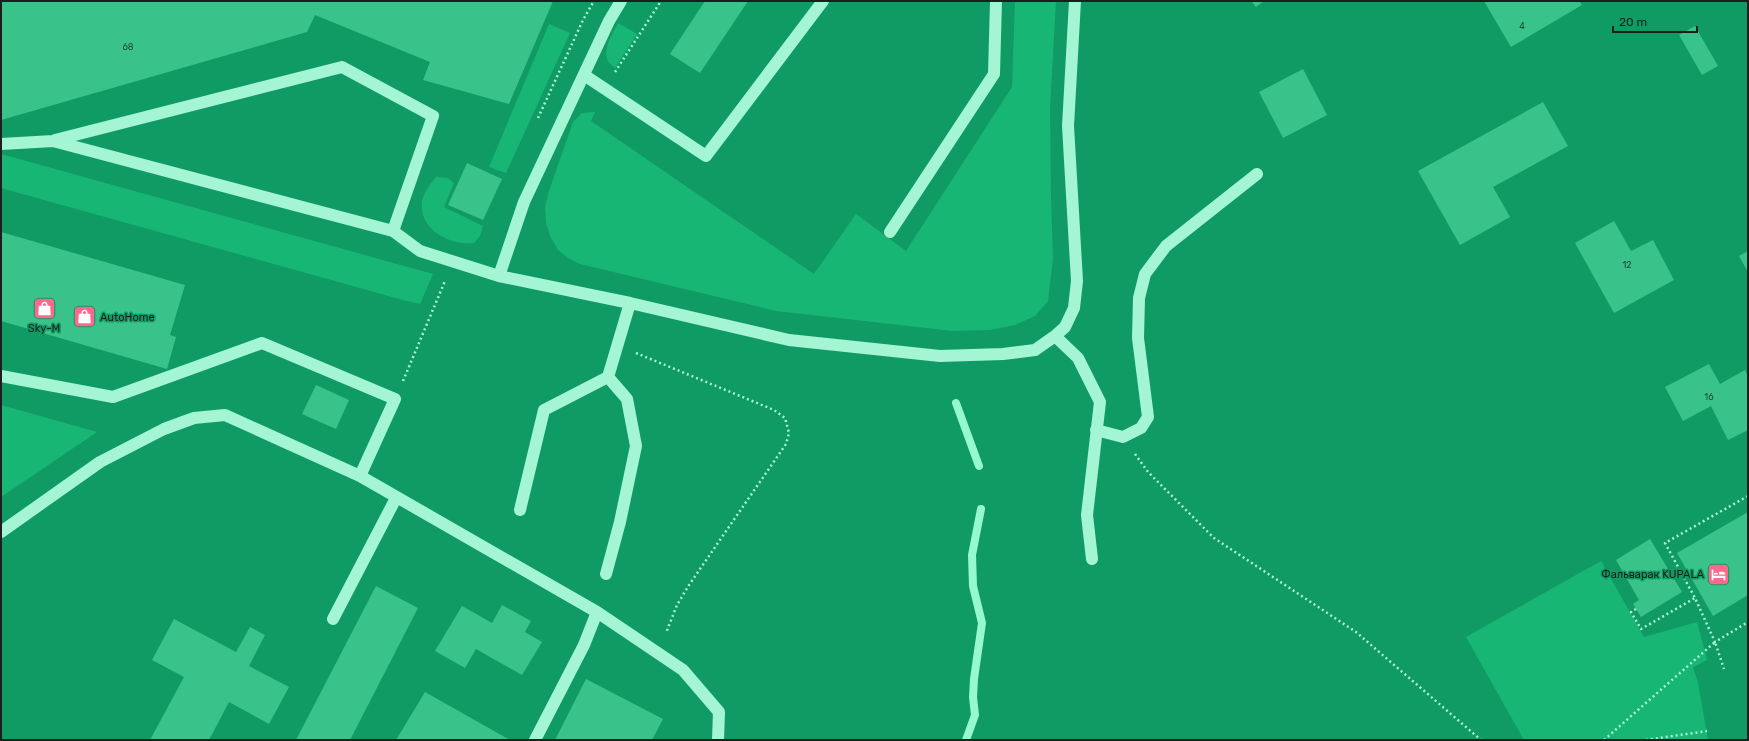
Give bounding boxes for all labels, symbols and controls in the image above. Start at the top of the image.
scale bar [1613,8,1697,34]
text: 20 m [1619,15,1647,29]
house number: 4 [1519,21,1525,31]
house number: 68 [122,42,134,52]
house number: 12 [1622,260,1632,270]
shop icon: Sky-M [31,295,57,321]
shop icon: AutoHome [72,304,98,330]
place label: AutoHome [100,311,155,324]
place label: Sky-M [28,322,60,335]
house number: 16 [1704,392,1714,402]
hotel icon: Фальварак KUPALA [1706,561,1732,587]
place label: Фальварак KUPALA [1601,568,1705,581]

